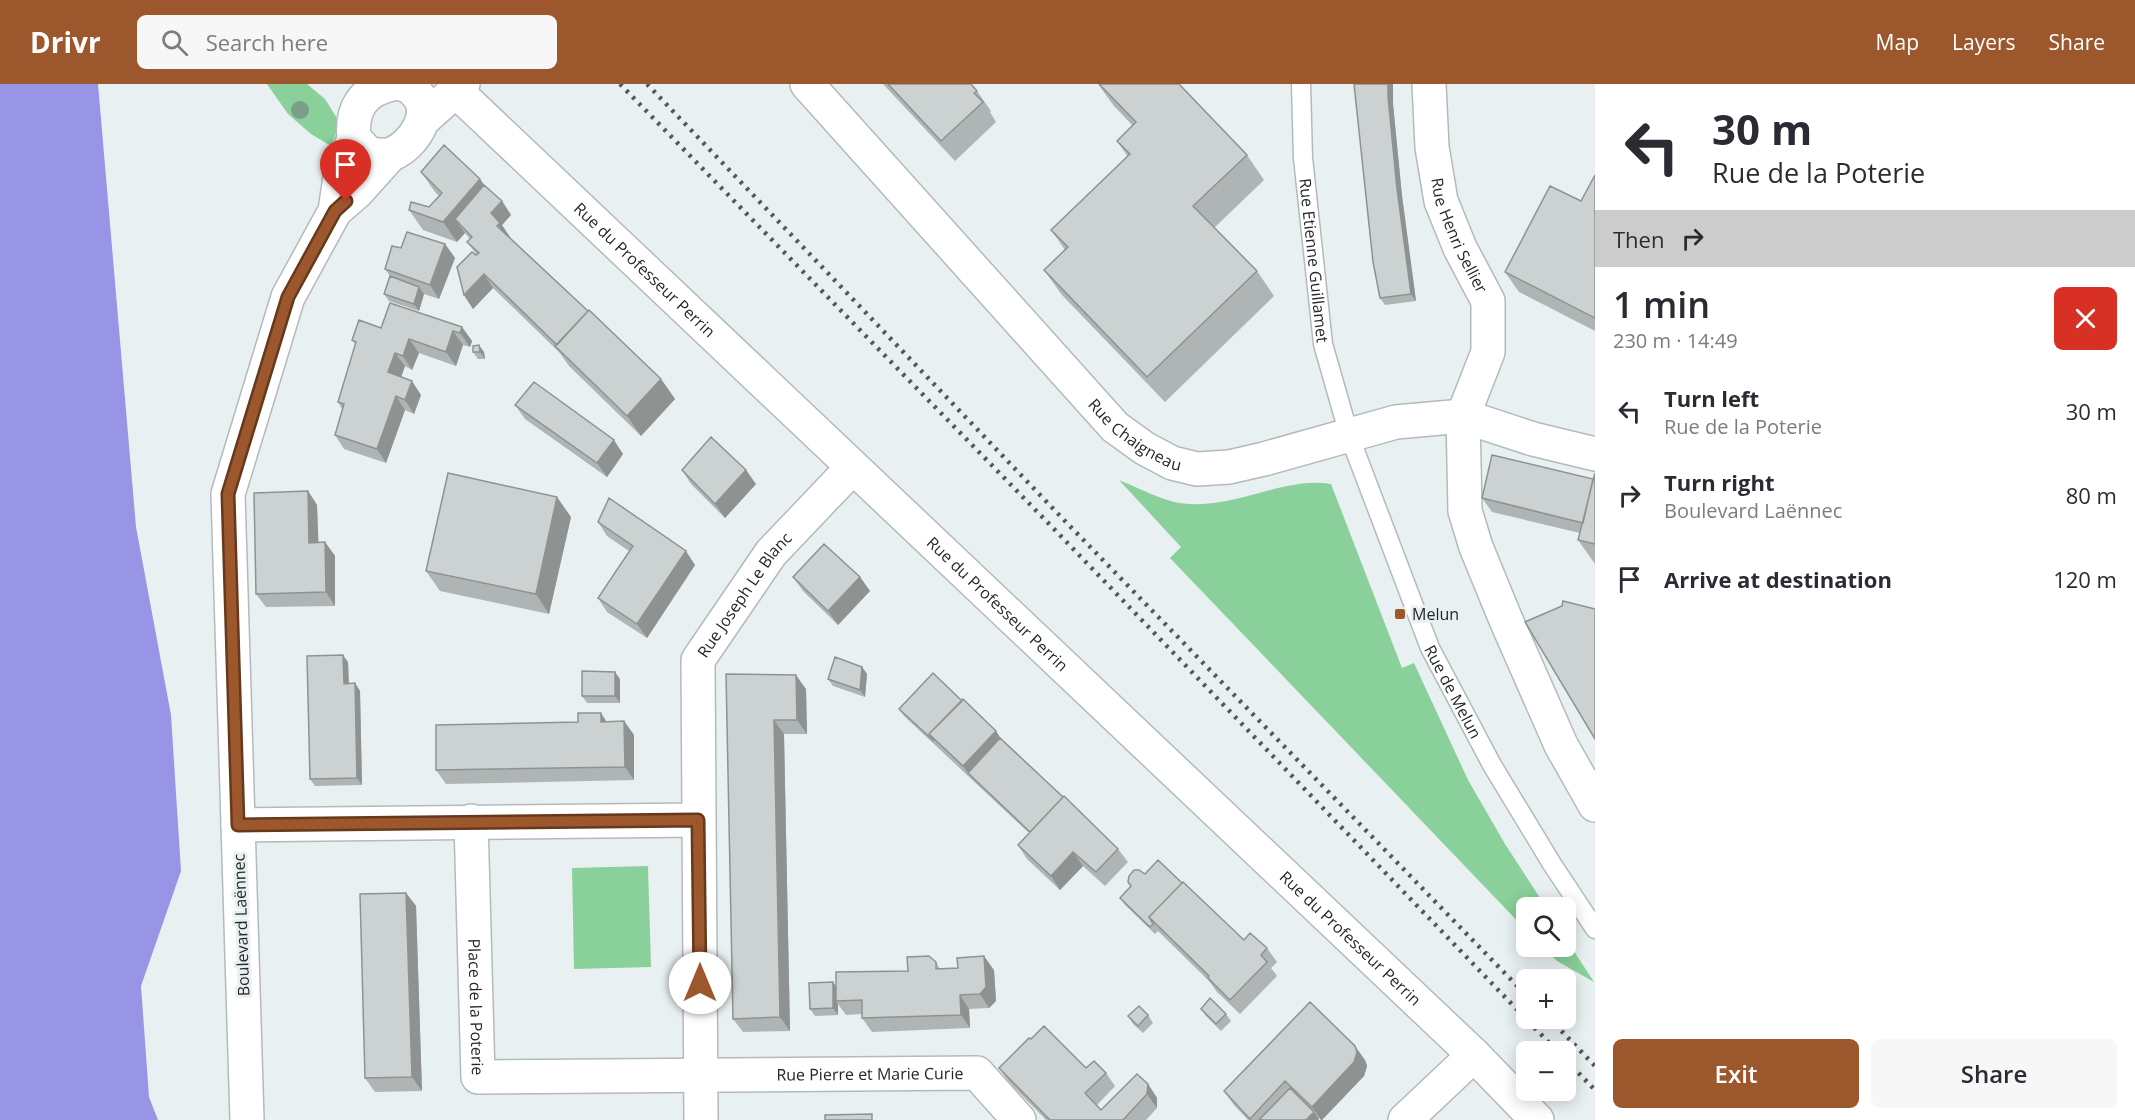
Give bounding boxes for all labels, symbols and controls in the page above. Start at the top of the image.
search box [137,15,557,69]
text: Drivr [30,23,101,61]
icon: search [158,26,191,59]
text: Search here [206,27,328,57]
text: Map [1876,28,1919,56]
text: Layers [1952,28,2016,56]
text: Share [2049,28,2105,56]
text: 30 m [1712,100,1812,157]
icon: left [1613,108,1691,186]
pin [320,139,371,201]
icon: arrive [329,148,362,181]
text: Rue de la Poterie [1712,154,1925,191]
street label: Rue Henri Sellier [1426,176,1493,297]
street label: Rue Etienne Guillamet [1294,177,1334,344]
street label: Rue du Professeur Perrin [569,197,720,342]
icon: right [1676,222,1709,255]
text: Then [1613,224,1664,254]
text: 1 min [1613,280,1710,329]
button: close [2054,287,2117,350]
text: 230 m · 14:49 [1613,327,1738,354]
text: Turn left [1664,383,1759,413]
street label: Rue Chaigneau [1083,394,1184,476]
icon: left [1613,395,1646,428]
text: 30 m [2066,396,2117,426]
text: Rue de la Poterie [1664,413,1822,440]
text: Turn right [1664,467,1775,497]
icon: right [1613,479,1646,512]
text: 80 m [2066,480,2117,510]
text: Boulevard Laënnec [1664,497,1842,524]
street label: Rue Joseph Le Blanc [692,527,797,662]
street label: Rue du Professeur Perrin [922,532,1073,676]
icon: arrive [1613,563,1646,596]
text: Arrive at destination [1664,564,1892,594]
text: 120 m [2053,564,2117,594]
place label: Melun [1412,603,1459,625]
marker: Melun [1393,607,1407,621]
street label: Rue de Melun [1419,641,1487,742]
street label: Boulevard Laënnec [228,853,254,997]
street label: Rue du Professeur Perrin [1275,866,1426,1010]
map controls [1516,897,1576,1101]
button: search [1516,897,1576,957]
street label: Place de la Poterie [463,938,489,1076]
position arrow [668,951,732,1015]
button: + [1516,969,1576,1029]
button: Exit [1613,1039,1859,1108]
button: Share [1871,1039,2117,1108]
button: − [1516,1041,1576,1101]
street label: Rue Pierre et Marie Curie [776,1062,964,1086]

